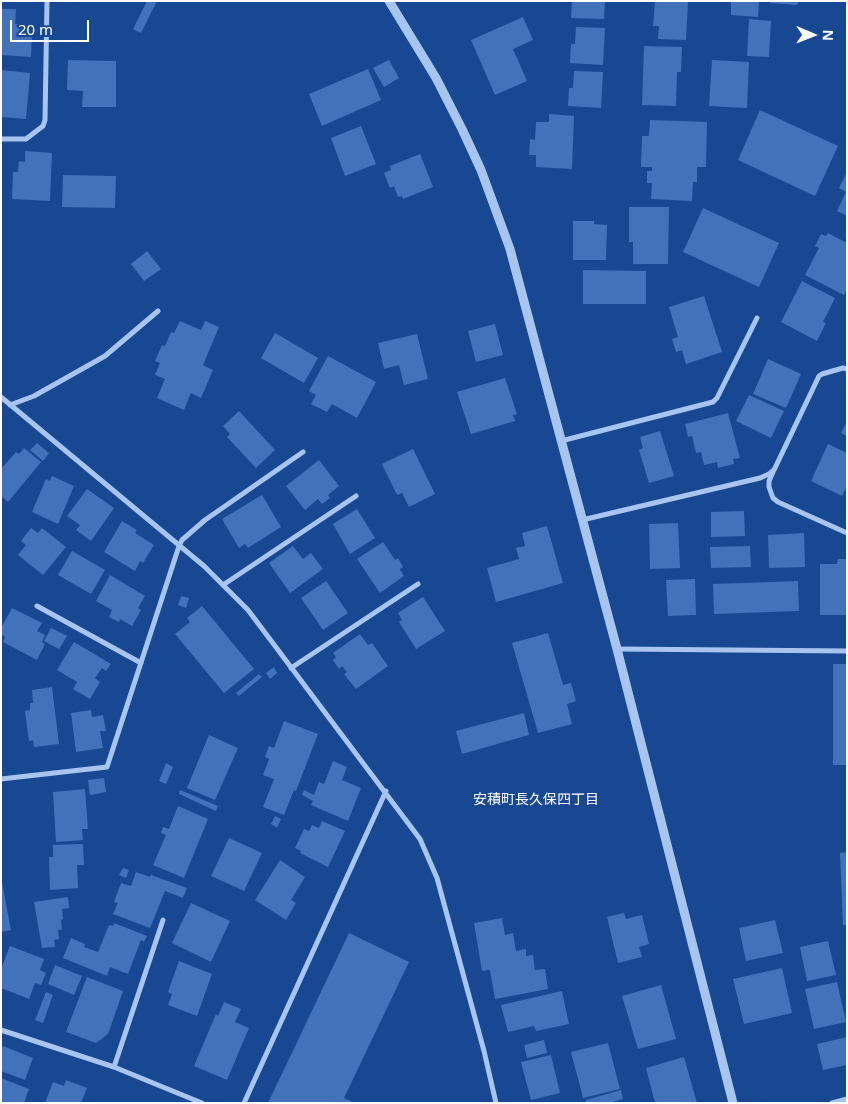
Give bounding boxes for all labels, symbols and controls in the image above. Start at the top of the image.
scale bar [12,10,91,42]
north arrow [788,10,838,60]
text: 20 m [18,19,53,39]
text: N [819,29,838,41]
district label: 安積町長久保四丁目 [473,792,599,808]

